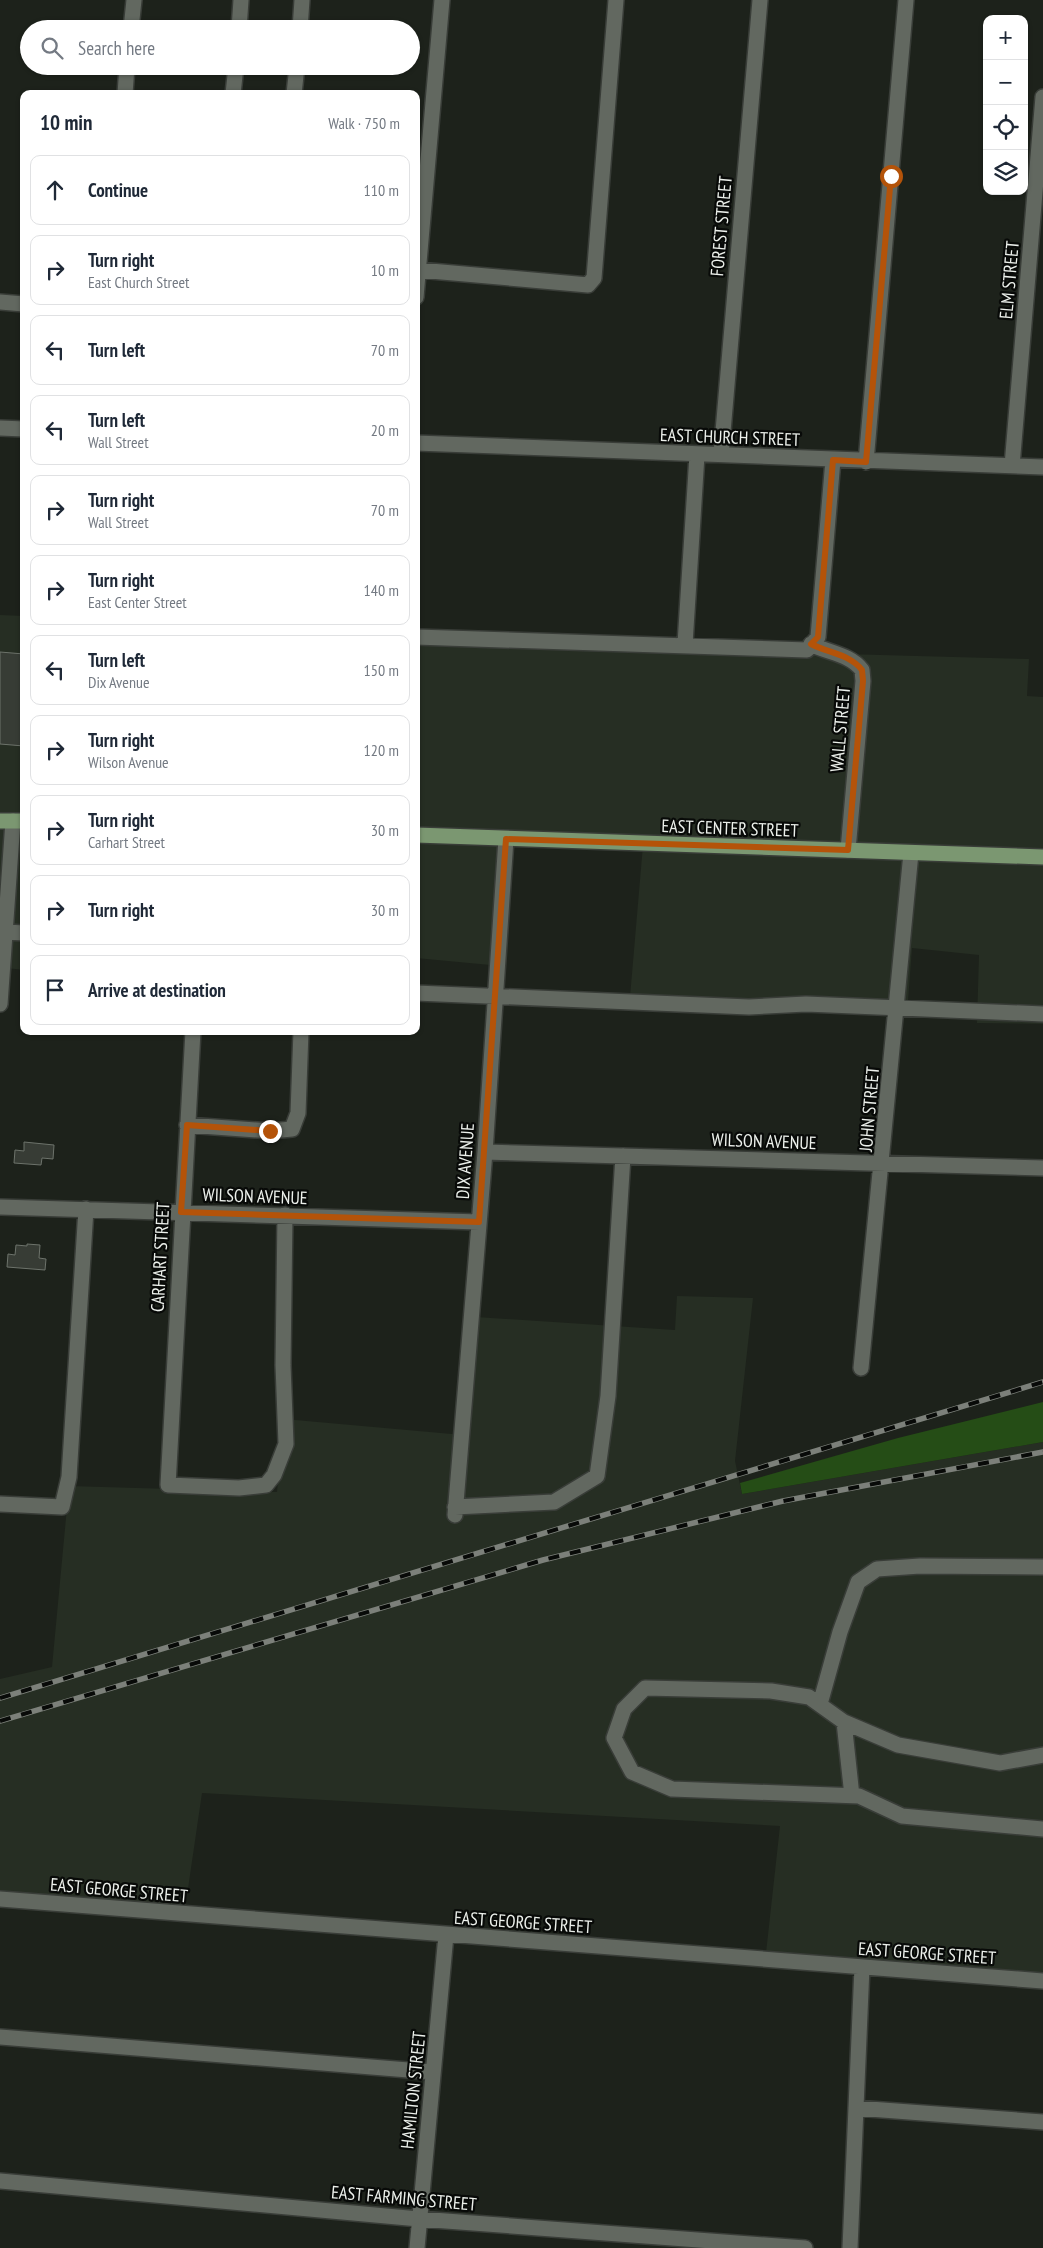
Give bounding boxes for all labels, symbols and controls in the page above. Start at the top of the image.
map controls [983,15,1028,195]
button: + [983,15,1028,60]
search box [20,20,420,75]
icon: search [38,34,66,62]
text: Search here [78,36,155,60]
button: − [983,60,1028,105]
button: locate [983,105,1028,150]
text: 10 min [40,109,92,136]
text: Walk · 750 m [328,113,400,133]
button: layers [983,150,1028,195]
route start [880,165,903,188]
street label: FOREST STREET [705,175,737,277]
icon: ahead [41,176,69,204]
text: Continue [88,178,148,202]
text: 110 m [364,180,399,200]
street label: ELM STREET [994,240,1024,320]
text: Turn right [88,248,154,272]
icon: right [41,256,69,284]
text: 10 m [371,260,399,280]
text: East Church Street [88,272,189,292]
icon: left [41,336,69,364]
text: Turn left [88,338,145,362]
text: 70 m [371,340,399,360]
text: Turn left [88,408,145,432]
icon: left [41,416,69,444]
text: 20 m [371,420,399,440]
street label: EAST CHURCH STREET [660,423,800,451]
text: Wall Street [88,432,149,452]
text: Turn right [88,488,154,512]
icon: right [41,496,69,524]
text: 70 m [371,500,399,520]
text: Wall Street [88,512,149,532]
text: Turn right [88,568,154,592]
icon: right [41,576,69,604]
text: 140 m [364,580,399,600]
text: East Center Street [88,592,187,612]
text: Turn left [88,648,145,672]
icon: left [41,656,69,684]
text: 150 m [364,660,399,680]
text: Dix Avenue [88,672,150,692]
street label: WALL STREET [825,685,855,773]
text: Turn right [88,728,154,752]
icon: right [41,736,69,764]
text: 120 m [364,740,399,760]
text: Wilson Avenue [88,752,169,772]
text: Turn right [88,808,154,832]
street label: EAST CENTER STREET [661,814,799,842]
icon: right [41,816,69,844]
text: 30 m [371,820,399,840]
text: Carhart Street [88,832,165,852]
icon: right [41,896,69,924]
text: Turn right [88,898,154,922]
text: 30 m [371,900,399,920]
icon: arrive [41,976,69,1004]
text: Arrive at destination [88,978,226,1002]
street label: JOHN STREET [854,1066,884,1153]
route end [259,1120,282,1143]
street label: DIX AVENUE [451,1122,479,1200]
street label: WILSON AVENUE [711,1128,817,1154]
street label: WILSON AVENUE [202,1183,308,1209]
street label: CARHART STREET [146,1201,174,1313]
street label: EAST GEORGE STREET [49,1873,189,1907]
street label: EAST GEORGE STREET [453,1906,593,1938]
street label: EAST GEORGE STREET [857,1937,997,1969]
street label: HAMILTON STREET [395,2030,431,2150]
street label: EAST FARMING STREET [330,2180,478,2216]

